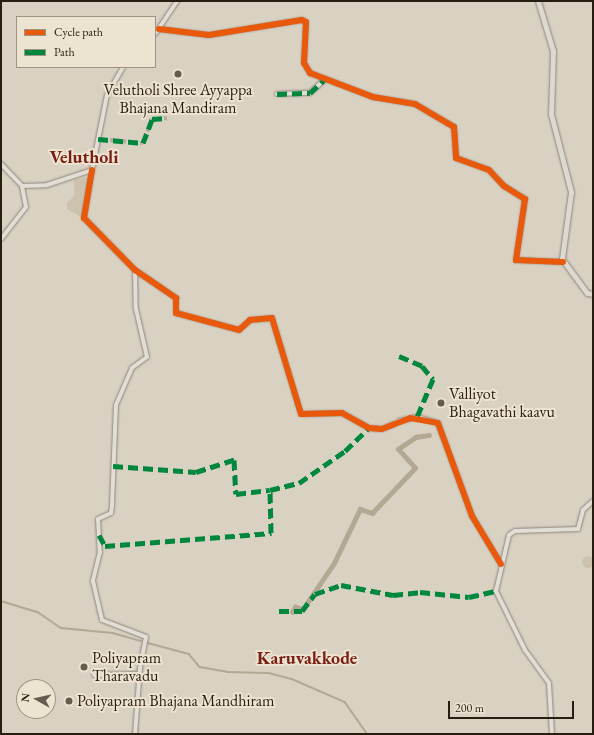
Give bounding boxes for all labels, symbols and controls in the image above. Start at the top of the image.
legend [16,16,156,68]
text: Cycle path [54,24,103,40]
text: Path [54,44,75,60]
marker: Velutholi Shree Ayyappa Bhajana Mandiram [173,69,183,79]
place label: Velutholi Shree Ayyappa Bhajana Mandiram [104,80,252,118]
district label: Velutholi [49,146,119,168]
place label: Valliyot Bhagavathi kaavu [449,384,555,422]
marker: Valliyot Bhagavathi kaavu [436,398,446,408]
district label: Karuvakkode [257,647,357,669]
place label: Poliyapram Tharavadu [92,648,161,686]
marker: Poliyapram Tharavadu [79,662,89,672]
north arrow [16,679,56,719]
place label: Poliyapram Bhajana Mandhiram [77,691,275,711]
text: N [18,692,33,703]
scale bar [450,693,576,719]
marker: Poliyapram Bhajana Mandhiram [64,696,74,706]
text: 200 m [455,700,484,716]

